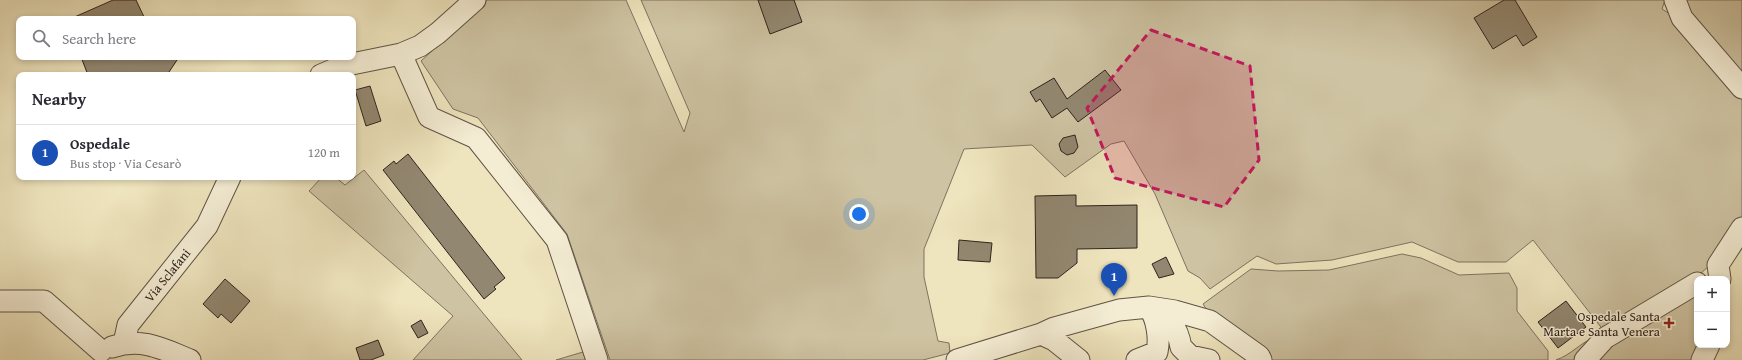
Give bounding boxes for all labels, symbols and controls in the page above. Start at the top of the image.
search box [16,16,356,60]
icon: search [30,27,52,49]
text: Search here [62,28,136,49]
text: Nearby [32,86,86,111]
text: Ospedale [70,133,130,154]
text: 1 [42,143,48,162]
text: 120 m [308,143,340,162]
text: Bus stop · Via Cesarò [70,154,181,173]
your location [849,204,869,224]
street label: Via Sclafani [140,244,195,306]
pin: 1 [1101,263,1127,296]
map controls [1694,276,1730,348]
button: + [1694,276,1730,312]
place label: Ospedale Santa Marta e Santa Venera [1543,307,1661,341]
button: − [1694,312,1730,348]
marker: Ospedale Santa Marta e Santa Venera [1663,317,1675,329]

